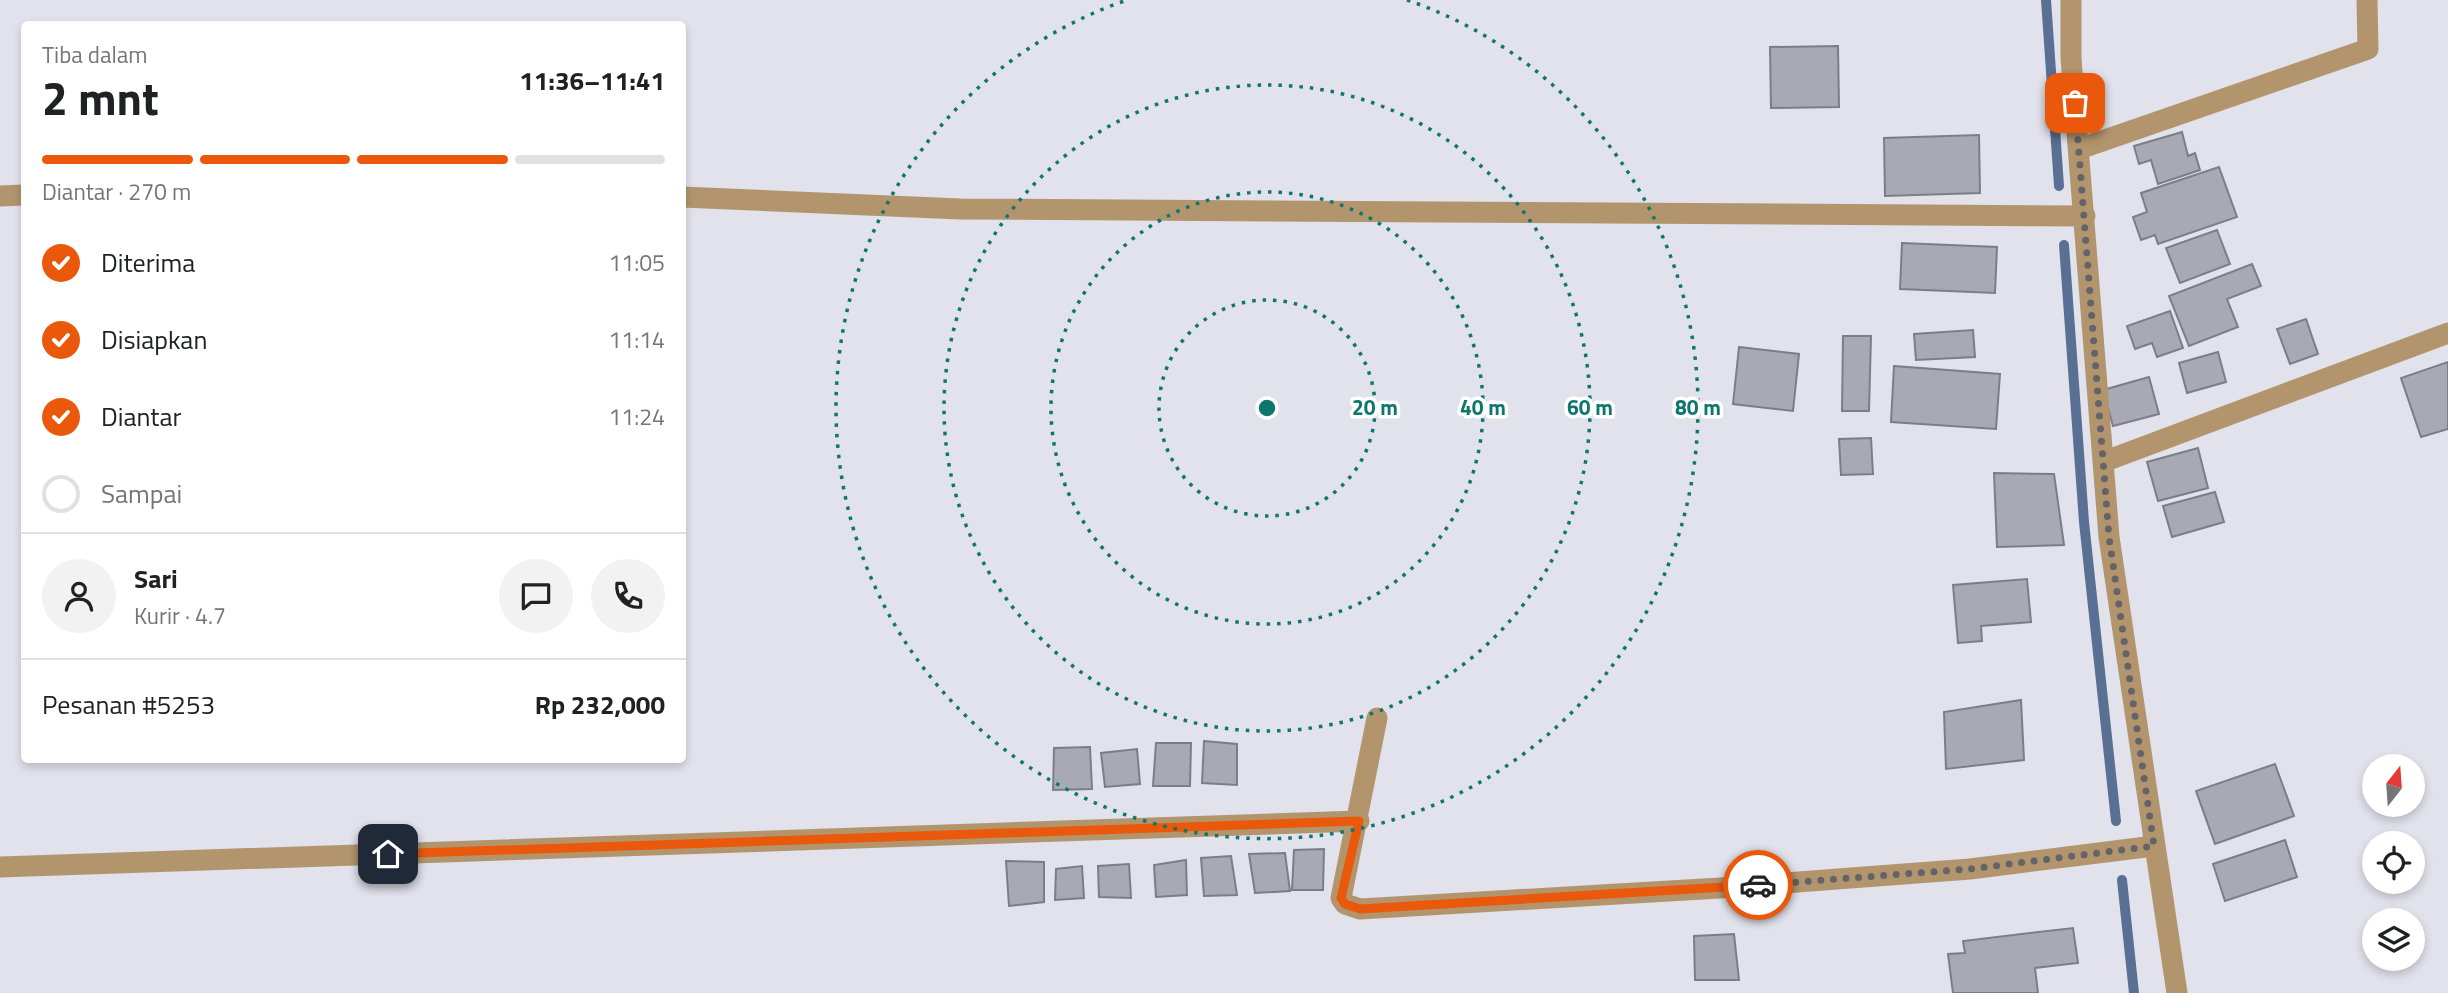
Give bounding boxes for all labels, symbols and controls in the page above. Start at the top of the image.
text: Tiba dalam [42,37,148,72]
text: 11:36–11:41 [519,61,665,100]
text: 2 mnt [42,63,159,133]
pin [2045,73,2105,133]
icon: bag [2056,84,2094,122]
text: Diantar · 270 m [42,174,191,209]
text: Diterima [101,243,195,282]
icon: check [42,244,80,282]
text: 11:05 [608,245,665,280]
text: Disiapkan [101,320,207,359]
icon: check [42,321,80,359]
text: 11:14 [608,322,665,357]
text: 20 m [1352,391,1398,423]
text: 40 m [1460,391,1506,423]
text: 60 m [1567,391,1613,423]
text: 80 m [1675,391,1721,423]
centre of rings [1255,396,1279,420]
text: Diantar [101,397,182,436]
icon: check [42,398,80,436]
text: 11:24 [608,399,665,434]
text: Sampai [101,474,182,513]
button: person [42,559,116,633]
text: Sari [134,559,178,598]
button: chat [499,559,573,633]
button: phone [591,559,665,633]
text: Kurir · 4.7 [134,598,226,633]
text: Pesanan #5253 [42,685,215,724]
text: Rp 232,000 [535,685,665,724]
north arrow [2362,754,2426,817]
map controls [2362,754,2425,971]
pin [358,824,418,884]
button: locate [2362,831,2425,894]
icon: home [369,835,407,873]
courier [1723,850,1793,920]
icon: car [1739,866,1777,904]
button: layers [2362,908,2425,971]

